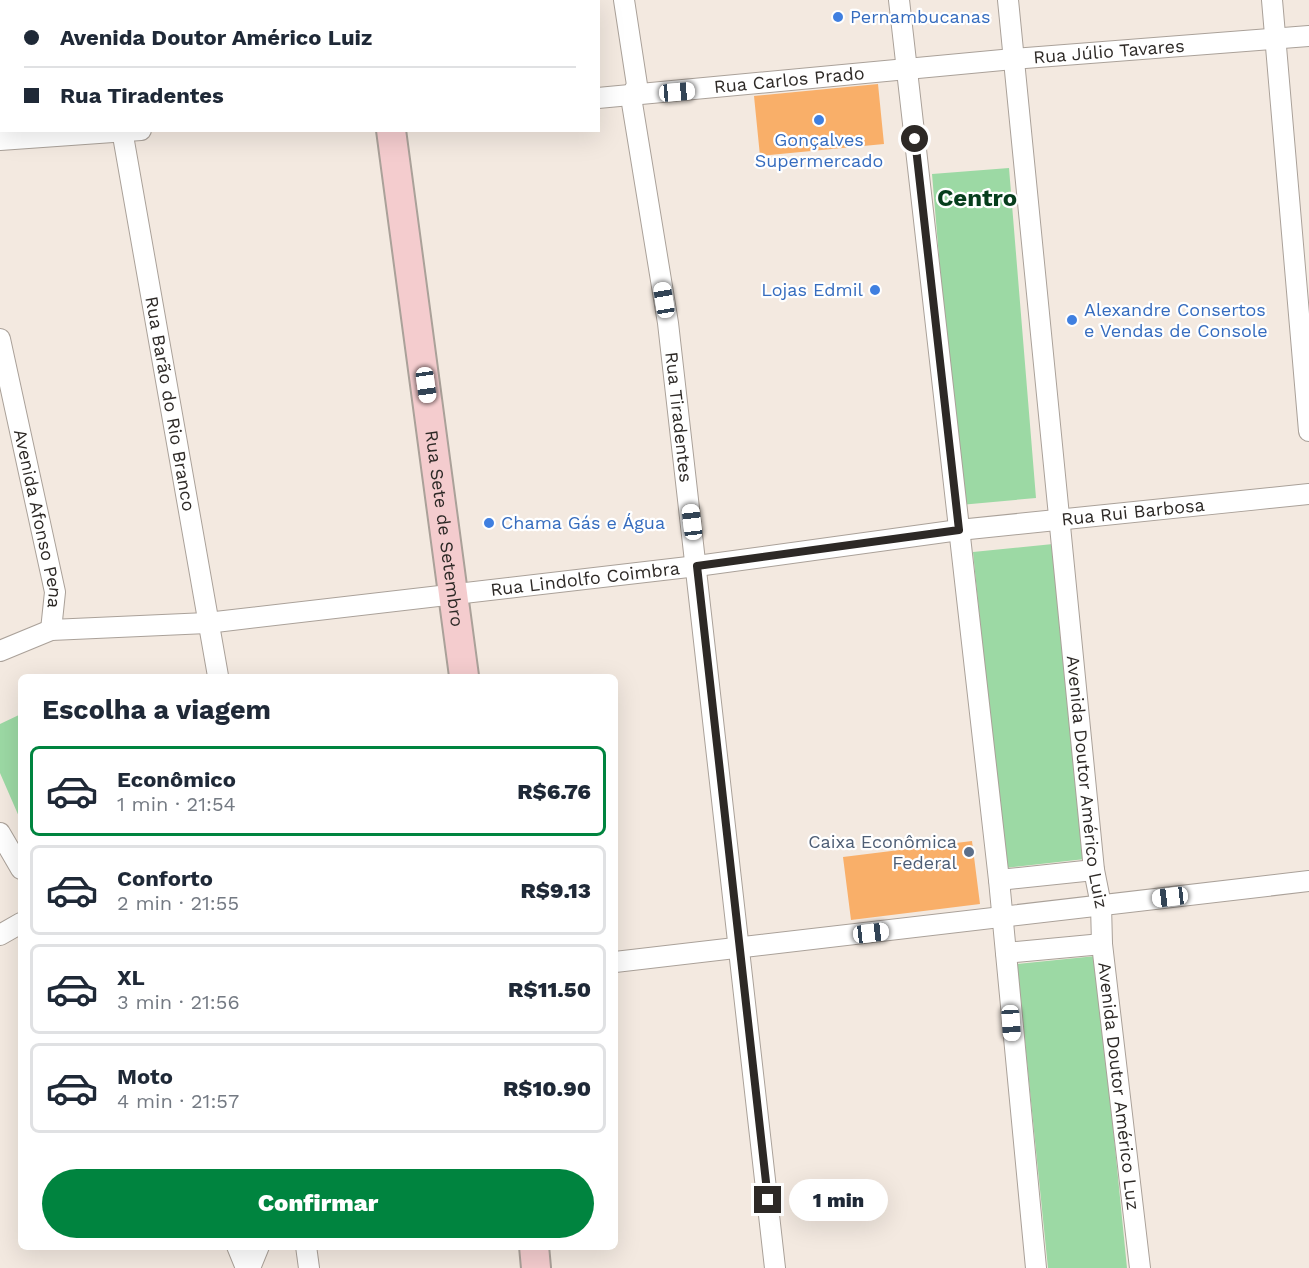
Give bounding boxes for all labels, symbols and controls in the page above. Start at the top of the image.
place label: Pernambucanas [850,6,991,27]
marker: Pernambucanas [831,10,845,24]
text: Avenida Doutor Américo Luiz [60,25,372,50]
street label: Rua Júlio Tavares [1032,35,1185,67]
street label: Rua Carlos Prado [713,62,865,97]
car [658,81,696,103]
text: Rua Tiradentes [60,83,224,108]
marker: Gonçalves Supermercado [812,113,826,127]
route start [901,125,928,152]
place label: Gonçalves Supermercado [755,129,883,171]
district label: Centro [937,184,1017,212]
place label: Lojas Edmil [761,279,863,300]
car [652,281,676,319]
marker: Lojas Edmil [868,283,882,297]
street label: Rua Barão do Rio Branco [141,295,200,513]
place label: Alexandre Consertos e Vendas de Console [1084,299,1268,341]
marker: Alexandre Consertos e Vendas de Console [1065,313,1079,327]
street label: Rua Tiradentes [661,351,697,483]
car [415,366,437,404]
street label: Avenida Afonso Pena [10,427,66,610]
street label: Rua Sete de Setembro [421,429,468,628]
street label: Rua Rui Barbosa [1060,494,1206,529]
car [681,503,703,541]
place label: Chama Gás e Água [501,512,665,533]
marker: Chama Gás e Água [482,516,496,530]
street label: Rua Lindolfo Coimbra [489,557,681,600]
street label: Avenida Doutor Américo Luiz [1063,654,1112,910]
text: Escolha a viagem [42,694,271,726]
icon: car [45,764,99,818]
text: Econômico [117,767,236,792]
text: R$6.76 [517,779,591,804]
text: 1 min · 21:54 [117,792,236,816]
place label: Caixa Econômica Federal [808,831,957,873]
marker: Caixa Econômica Federal [962,845,976,859]
icon: car [45,863,99,917]
text: Conforto [117,866,213,891]
text: R$9.13 [520,878,591,903]
car [1151,886,1189,908]
text: 2 min · 21:55 [117,891,239,915]
car [852,922,890,944]
street label: Avenida Doutor Américo Luz [1094,961,1144,1211]
icon: car [45,962,99,1016]
text: XL [117,965,145,990]
text: R$11.50 [508,977,591,1002]
text: 3 min · 21:56 [117,990,240,1014]
car [1001,1004,1021,1042]
icon: car [45,1061,99,1115]
text: Moto [117,1064,173,1089]
text: R$10.90 [503,1076,591,1101]
text: 4 min · 21:57 [117,1089,239,1113]
button: Confirmar [42,1169,594,1238]
callout: 1 min [789,1179,888,1221]
route end [754,1186,781,1213]
text: 1 min [813,1188,864,1212]

